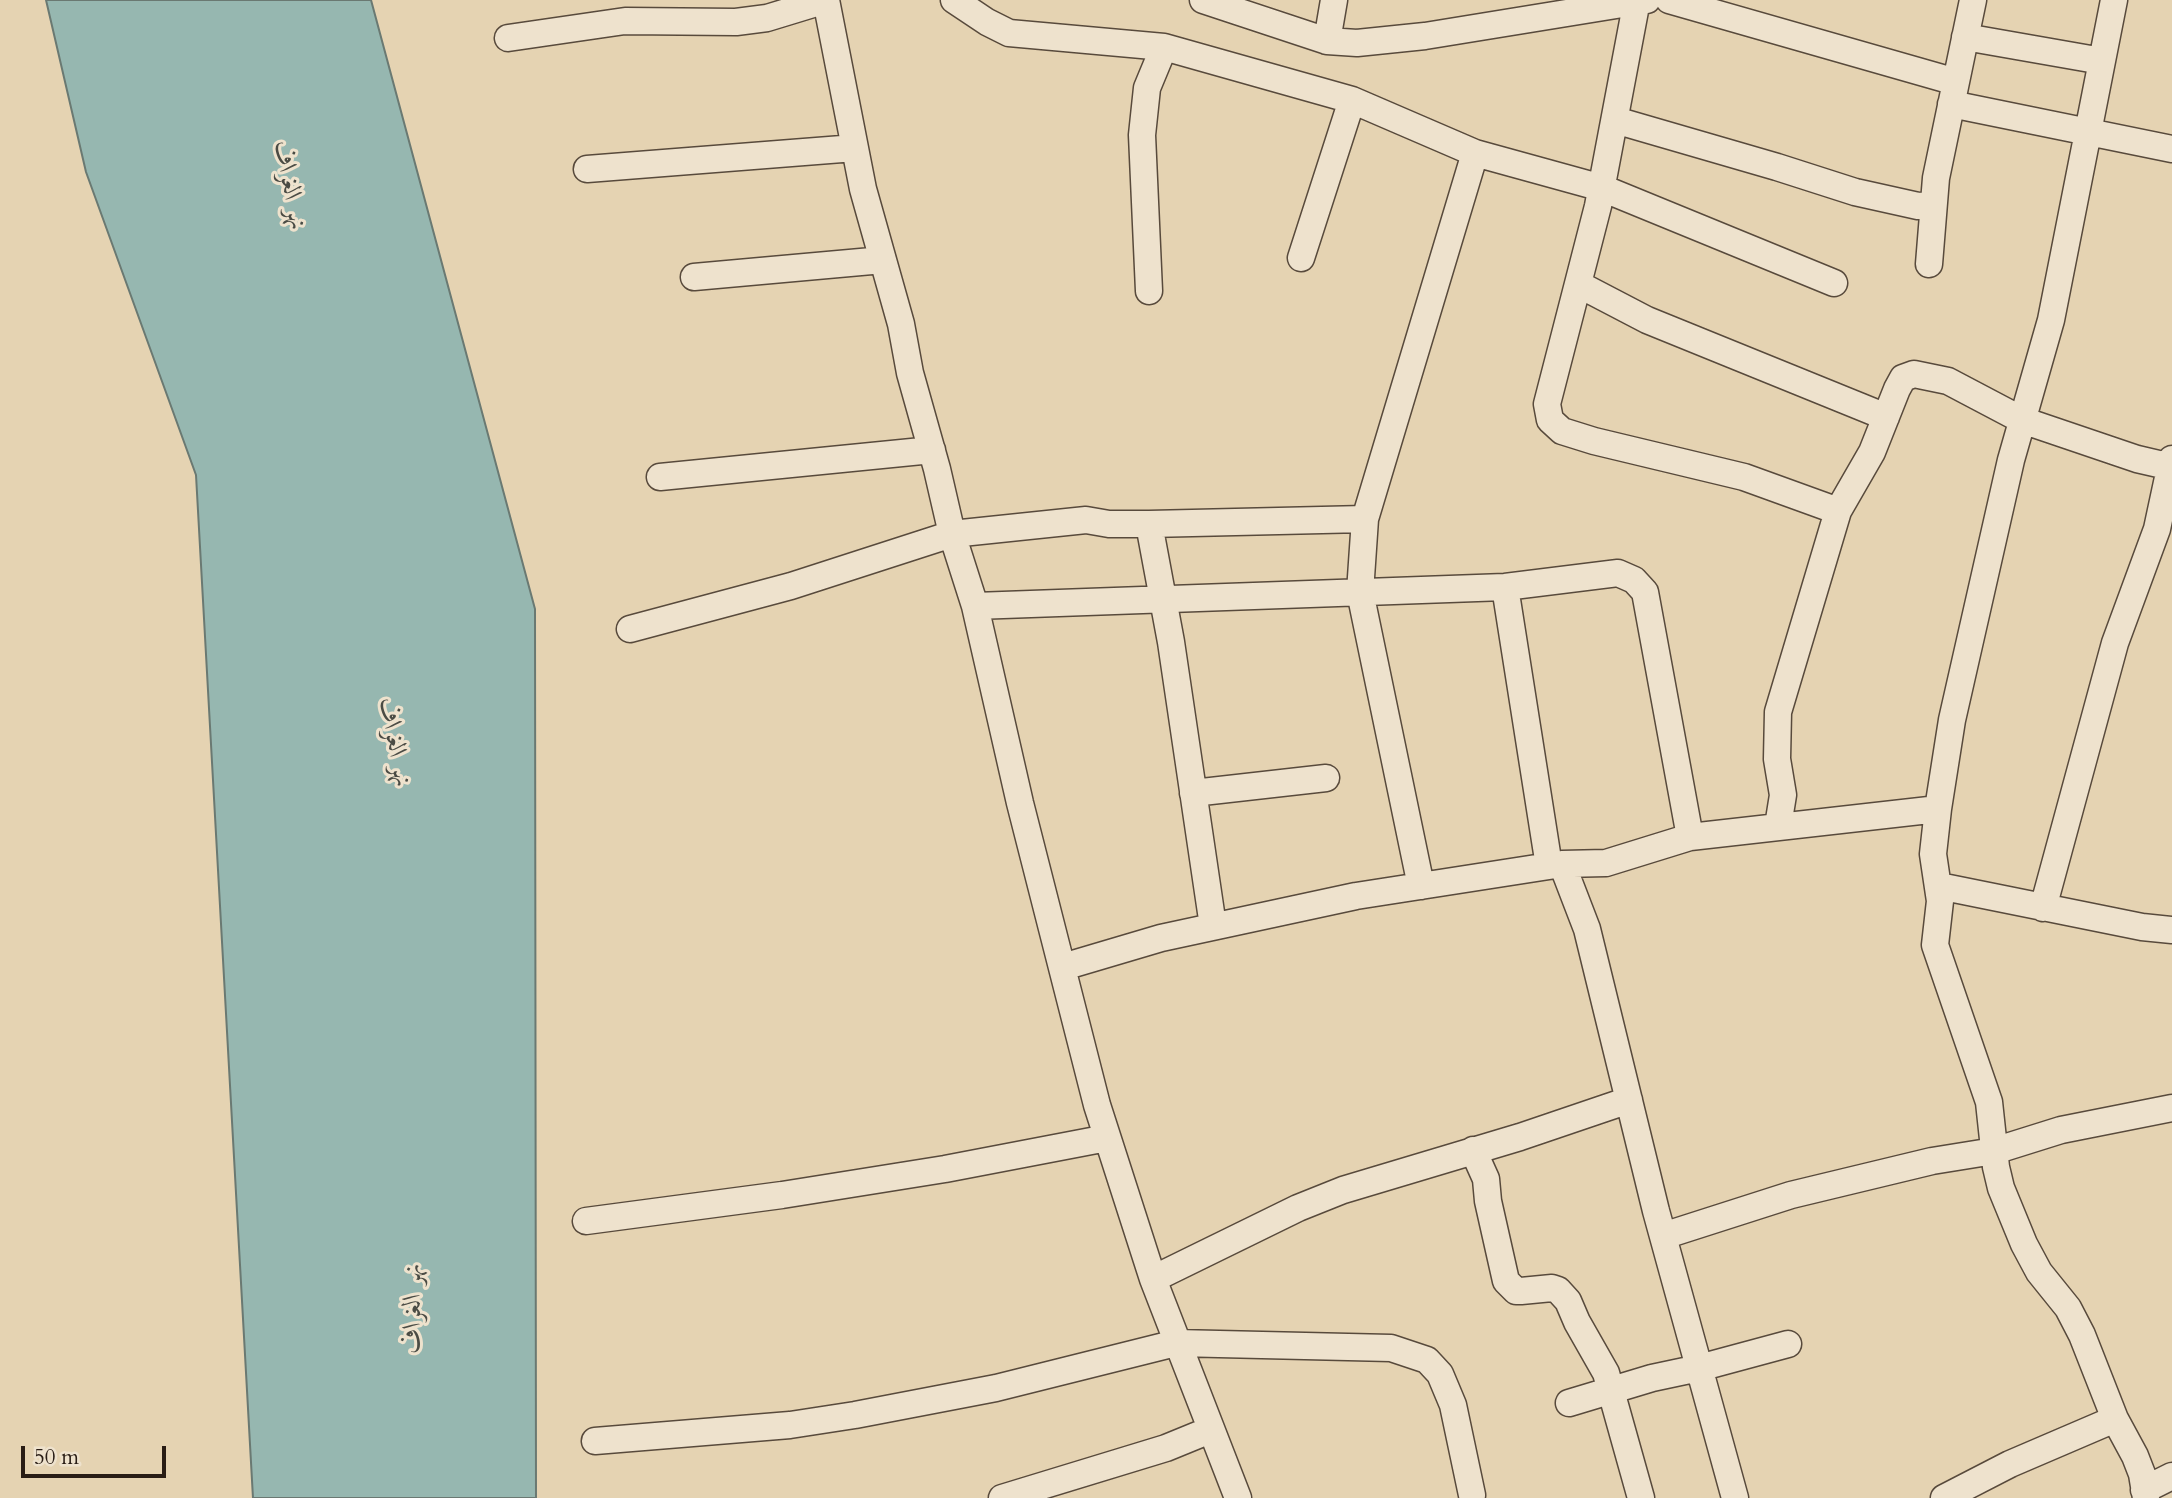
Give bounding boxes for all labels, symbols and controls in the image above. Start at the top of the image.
water label: نهر الغراف [265,139,313,233]
water label: نهر الغراف [370,696,418,790]
water label: نهر الغراف [398,1263,430,1353]
scale bar [24,1432,170,1476]
text: 50 m [34,1443,79,1472]

